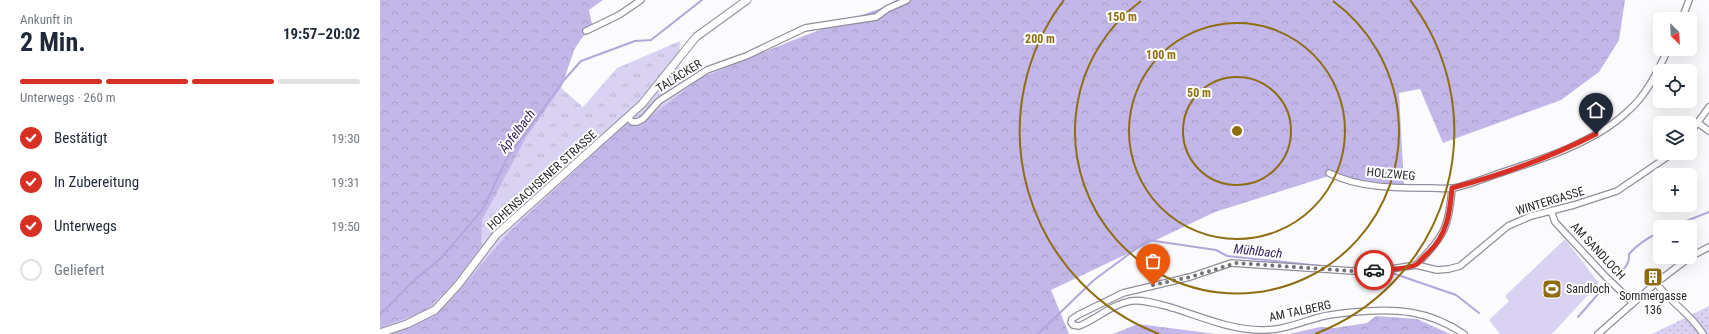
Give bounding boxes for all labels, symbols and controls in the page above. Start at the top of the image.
text: 150 m [1107,10,1137,24]
text: Ankunft in [20,12,72,27]
north arrow [1653,12,1697,56]
map controls [1653,12,1697,264]
text: 19:57–20:02 [283,25,360,43]
text: 2 Min. [20,27,86,57]
text: 200 m [1025,32,1055,46]
text: 100 m [1146,48,1176,62]
street label: TALÄCKER [653,55,705,95]
button: locate [1653,64,1697,108]
text: 50 m [1187,86,1211,100]
text: Unterwegs · 260 m [20,90,116,105]
pin [1579,93,1613,134]
icon: home [1585,99,1607,121]
water label: Äpfelbach [495,106,538,156]
button: layers [1653,116,1697,160]
centre of rings [1230,124,1244,138]
icon: check [20,127,42,149]
street label: HOHENSACHSENER STRASSE [485,127,599,233]
text: Bestätigt [54,129,107,147]
text: 19:30 [331,131,360,146]
street label: HOLZWEG [1366,165,1416,183]
button: + [1653,168,1697,212]
icon: check [20,171,42,193]
text: In Zubereitung [54,173,139,191]
text: 19:31 [331,175,360,190]
street label: WINTERGASSE [1514,184,1586,218]
icon: check [20,215,42,237]
text: Unterwegs [54,217,117,235]
text: 19:50 [331,219,360,234]
street label: AM SANDLOCH [1568,220,1628,282]
button: − [1653,220,1697,264]
water label: Mühlbach [1233,241,1283,261]
pin [1136,244,1170,285]
icon: bag [1142,250,1164,272]
courier [1354,250,1394,290]
icon: car [1363,259,1385,281]
text: Geliefert [54,261,105,279]
building icon: Sommergasse 136 [1642,266,1664,288]
sports icon: Sandloch [1541,278,1563,300]
place label: Sandloch [1566,282,1610,296]
place label: Sommergasse 136 [1619,289,1687,317]
street label: AM TALBERG [1268,298,1332,324]

